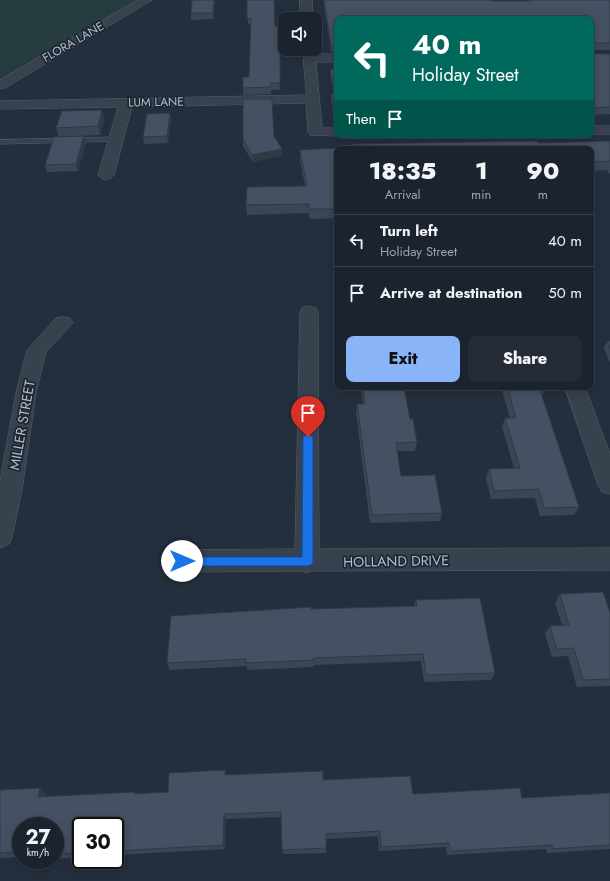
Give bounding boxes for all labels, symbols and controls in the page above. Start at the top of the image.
map controls [278,12,322,56]
button: sound [278,12,322,56]
street label: FLORA LANE [39,17,107,67]
text: 40 m [412,24,481,65]
icon: left [346,32,398,84]
text: Holiday Street [412,62,519,88]
street label: LUM LANE [128,93,184,111]
text: Then [346,108,376,130]
icon: arrive [384,108,406,130]
text: 18:35 [369,153,436,188]
text: 1 [475,153,488,188]
text: 90 [526,153,559,188]
text: Arrival [385,185,420,204]
text: min [471,185,491,204]
text: m [538,185,548,204]
text: Turn left [380,220,438,242]
icon: left [346,230,368,252]
text: 40 m [548,230,582,252]
text: Holiday Street [380,242,457,261]
icon: arrive [346,282,368,304]
text: Arrive at destination [380,282,522,304]
text: 50 m [548,282,582,304]
button: Exit [346,336,460,382]
button: Share [468,336,582,382]
street label: MILLER STREET [4,378,40,472]
pin [291,396,325,437]
icon: arrive [297,402,319,424]
position arrow [161,540,203,582]
street label: HOLLAND DRIVE [343,550,449,572]
speed limit sign: 30 [72,817,124,869]
text: 27 [25,823,51,852]
text: km/h [27,845,49,860]

